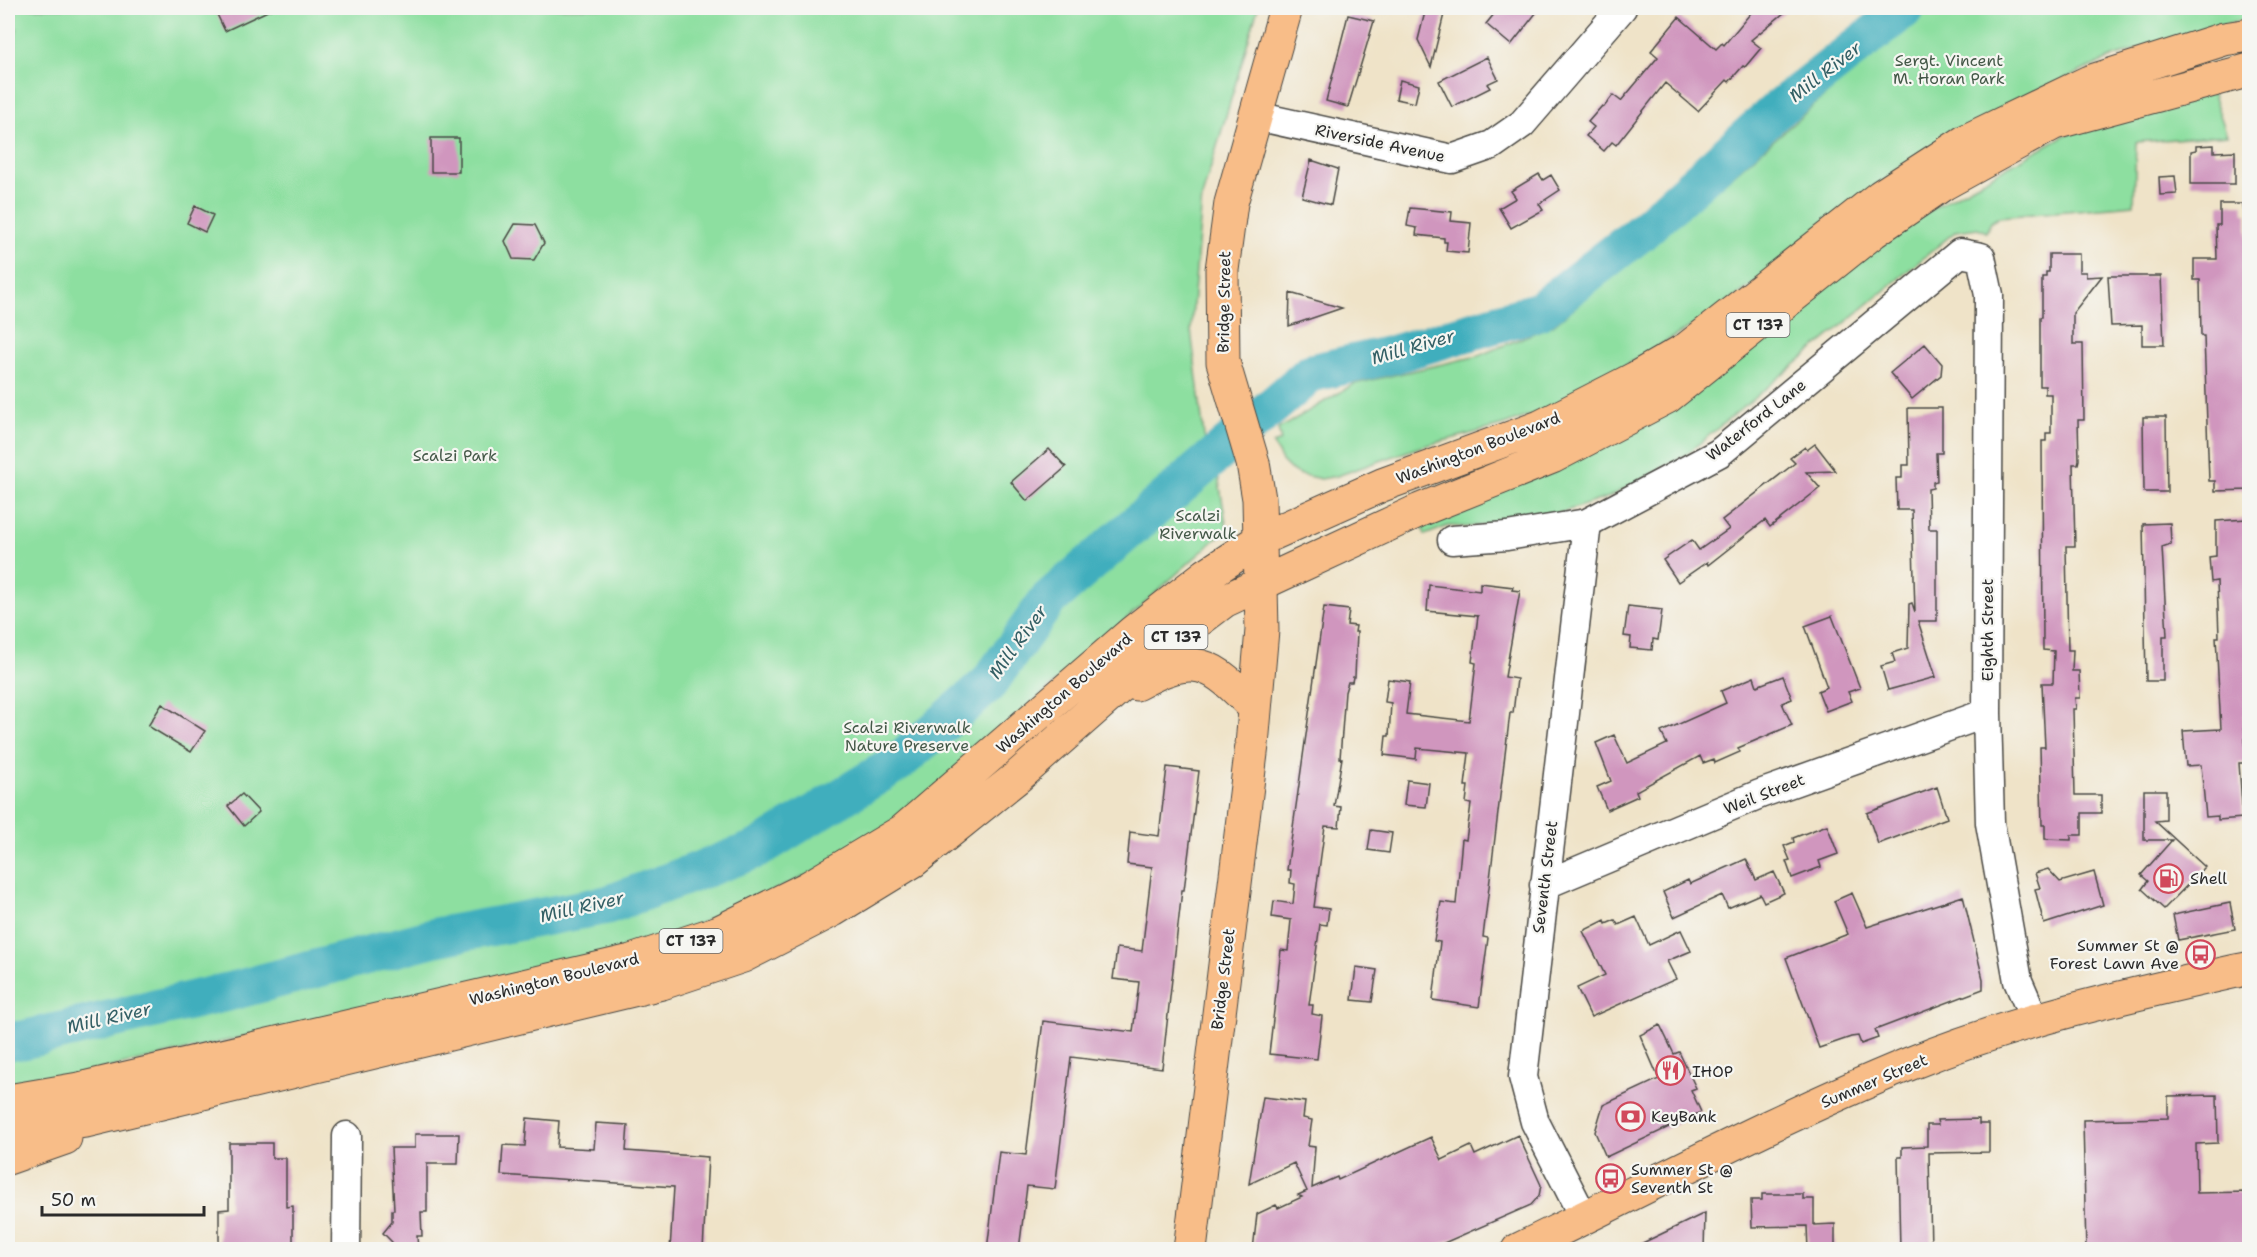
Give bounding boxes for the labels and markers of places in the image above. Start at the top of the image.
fuel station icon: Shell [2153,862,2185,894]
place label: Shell [2190,868,2227,889]
place label: Summer St @ Forest Lawn Ave [2050,935,2179,974]
bus stop icon: Summer St @ Forest Lawn Ave [2184,938,2216,970]
restaurant icon: IHOP [1655,1055,1687,1087]
place label: IHOP [1692,1061,1733,1082]
bank icon: KeyBank [1614,1100,1646,1132]
place label: KeyBank [1651,1106,1717,1127]
place label: Summer St @ Seventh St [1631,1159,1733,1198]
bus stop icon: Summer St @ Seventh St [1594,1162,1626,1194]

